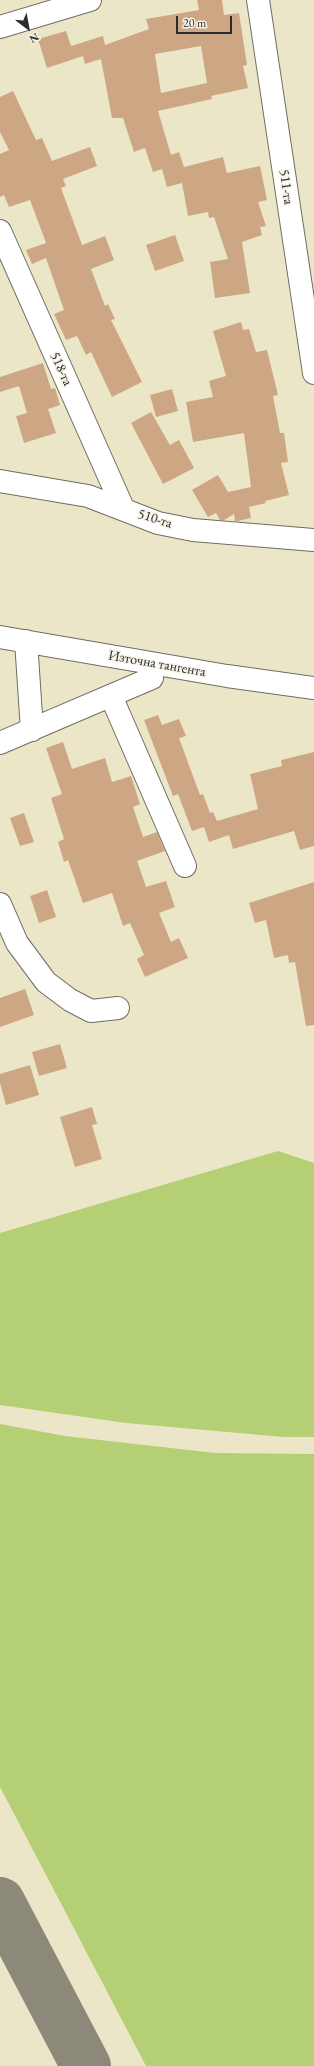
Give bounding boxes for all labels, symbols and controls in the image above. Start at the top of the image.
north arrow [8,8,48,48]
scale bar [178,8,234,34]
text: 20 m [183,15,206,31]
text: N [27,30,42,46]
street label: 511-та [275,168,297,206]
street label: 518-та [46,349,76,389]
street label: 510-та [136,506,174,532]
street label: Източна тангента [107,647,207,681]

